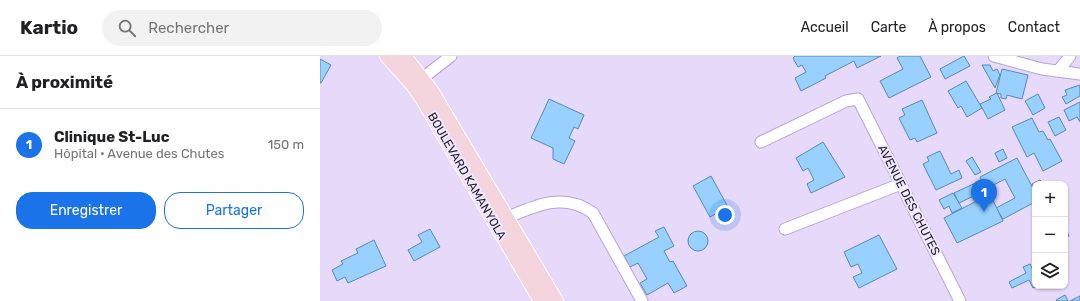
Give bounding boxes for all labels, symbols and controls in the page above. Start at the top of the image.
search box [102,10,382,46]
text: Kartio [20,16,78,39]
icon: search [116,17,138,39]
text: Rechercher [148,19,229,37]
text: Accueil [801,19,849,36]
text: Carte [871,19,906,36]
text: À propos [928,19,986,36]
text: Contact [1008,19,1060,36]
text: À proximité [16,72,113,92]
street label: BOULEVARD KAMANYOLA [425,110,509,242]
text: Clinique St-Luc [54,128,170,146]
text: 1 [26,137,32,152]
text: 150 m [268,137,304,152]
street label: AVENUE DES CHUTES [875,142,943,258]
text: Hôpital · Avenue des Chutes [54,146,224,161]
pin: 1 [971,179,997,212]
map controls [1032,181,1068,289]
button: + [1032,181,1068,217]
button: Enregistrer [16,192,156,229]
button: Partager [164,192,304,229]
your location [715,205,735,225]
button: − [1032,217,1068,253]
button: layers [1032,253,1068,289]

